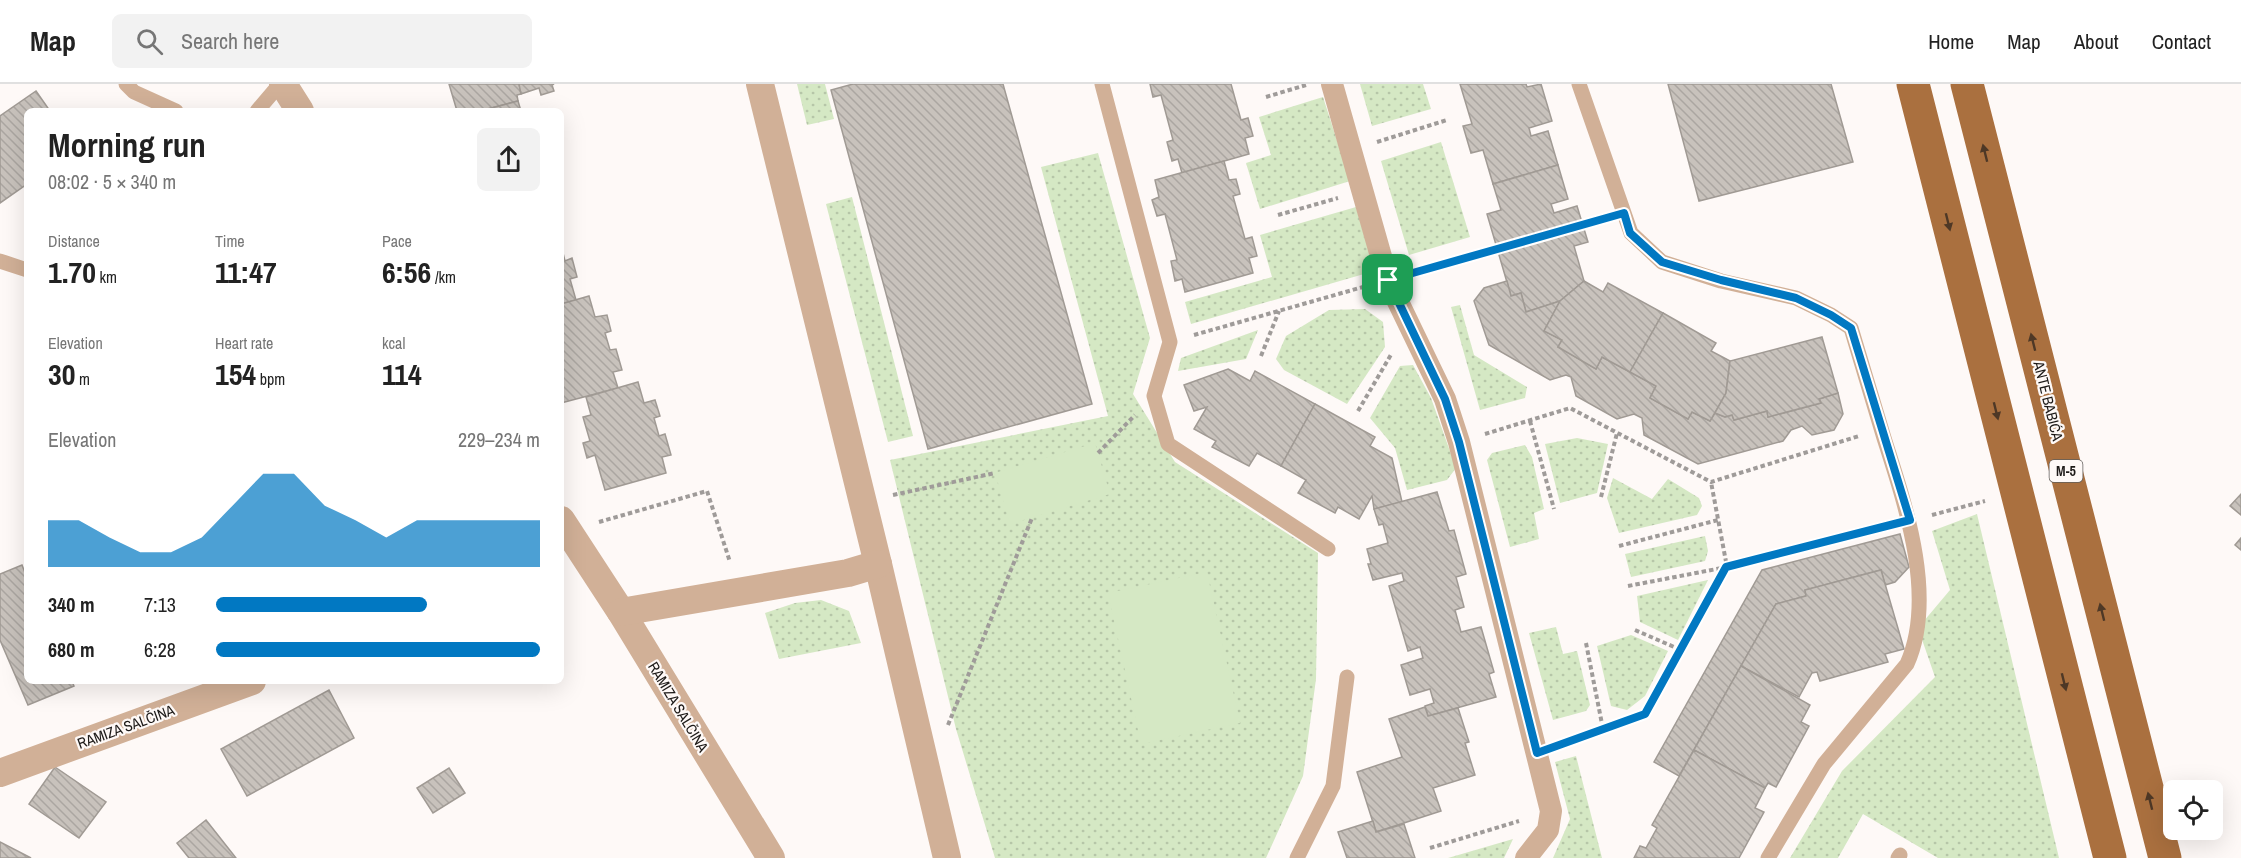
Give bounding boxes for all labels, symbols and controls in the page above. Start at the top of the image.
search box [112,14,532,68]
text: Map [30,22,76,60]
icon: search [133,25,166,58]
text: Search here [181,26,279,56]
text: Home [1928,27,1974,56]
text: Map [2007,27,2041,56]
text: About [2074,27,2119,56]
text: Contact [2152,27,2211,56]
text: Morning run [48,123,206,167]
button: share [477,128,540,191]
one-way arrow [1979,144,1989,162]
text: 08:02 · 5 × 340 m [48,168,176,195]
one-way arrow [1943,213,1953,231]
text: Distance [48,230,100,252]
text: Time [215,230,245,252]
text: Pace [382,230,412,252]
text: 1.70 [48,252,96,292]
text: 11:47 [215,252,277,292]
text: 6:56 [382,252,431,292]
pin [1362,254,1413,305]
icon: arrive [1371,263,1404,296]
text: km [96,266,117,288]
text: /km [431,266,456,288]
text: Elevation [48,332,103,354]
text: Heart rate [215,332,273,354]
text: kcal [382,332,405,354]
one-way arrow [2027,333,2037,351]
text: 30 [48,354,75,394]
text: 154 [215,354,256,394]
text: 114 [382,354,422,394]
street label: ANTE BABIĆA [2028,358,2069,444]
text: m [75,368,90,390]
text: bpm [256,368,285,390]
one-way arrow [1991,402,2001,420]
text: Elevation [48,426,116,453]
text: 229–234 m [458,426,540,453]
road number: M-5 [2050,460,2082,482]
text: 340 m [48,591,95,618]
text: 7:13 [144,591,176,618]
one-way arrow [2097,603,2107,622]
text: 680 m [48,636,95,663]
text: 6:28 [144,636,176,663]
street label: RAMIZA SALČINA [643,658,714,756]
one-way arrow [2060,672,2070,691]
street label: RAMIZA SALČINA [74,699,178,754]
map controls [2163,780,2223,840]
button: locate [2163,780,2223,840]
one-way arrow [2145,792,2155,811]

